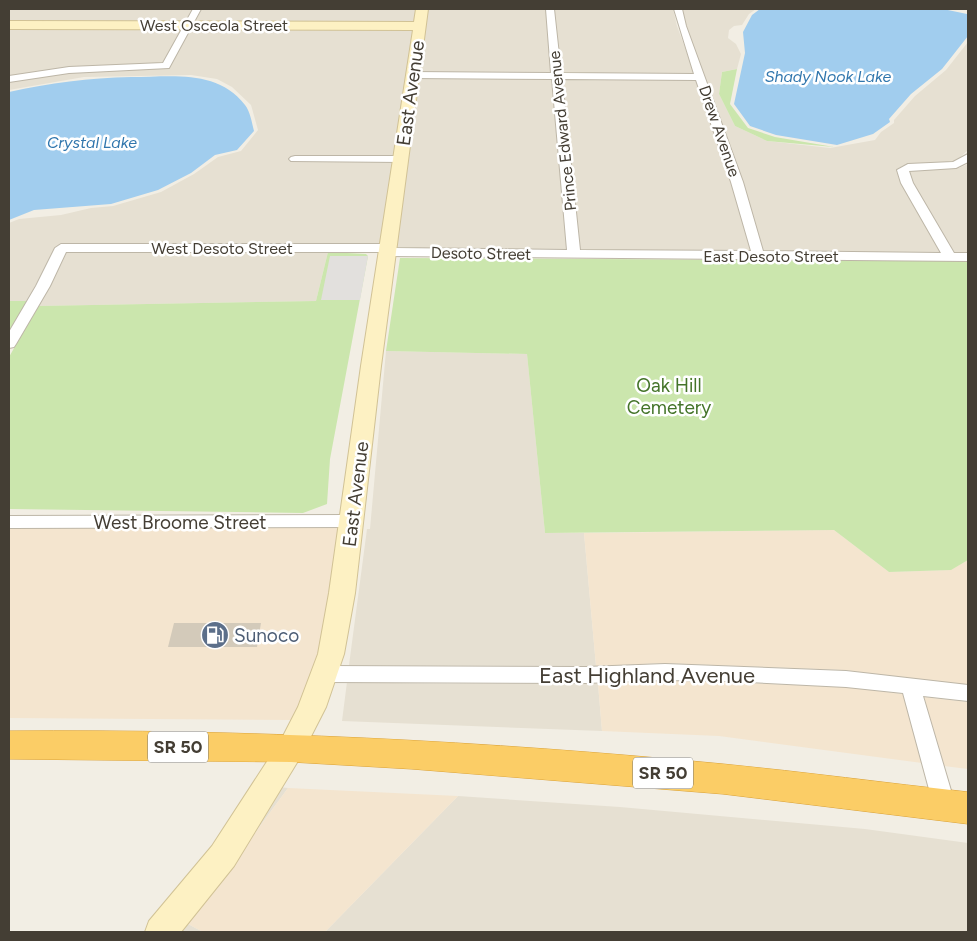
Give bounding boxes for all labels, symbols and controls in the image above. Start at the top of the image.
street label: West Osceola Street [140,16,288,35]
street label: East Avenue [392,39,429,147]
street label: Prince Edward Avenue [545,50,580,212]
water label: Shady Nook Lake [765,67,892,86]
street label: Drew Avenue [695,83,744,180]
water label: Crystal Lake [47,133,137,152]
street label: West Desoto Street [151,239,293,258]
street label: Desoto Street [431,243,531,264]
street label: East Desoto Street [703,247,839,266]
park label: Oak Hill Cemetery [627,374,711,419]
street label: East Avenue [338,440,373,548]
street label: West Broome Street [93,511,267,534]
fuel station icon: Sunoco [200,620,230,650]
place label: Sunoco [234,624,299,647]
street label: East Highland Avenue [539,662,755,689]
road number: SR 50 [148,732,208,762]
road number: SR 50 [633,758,693,788]

